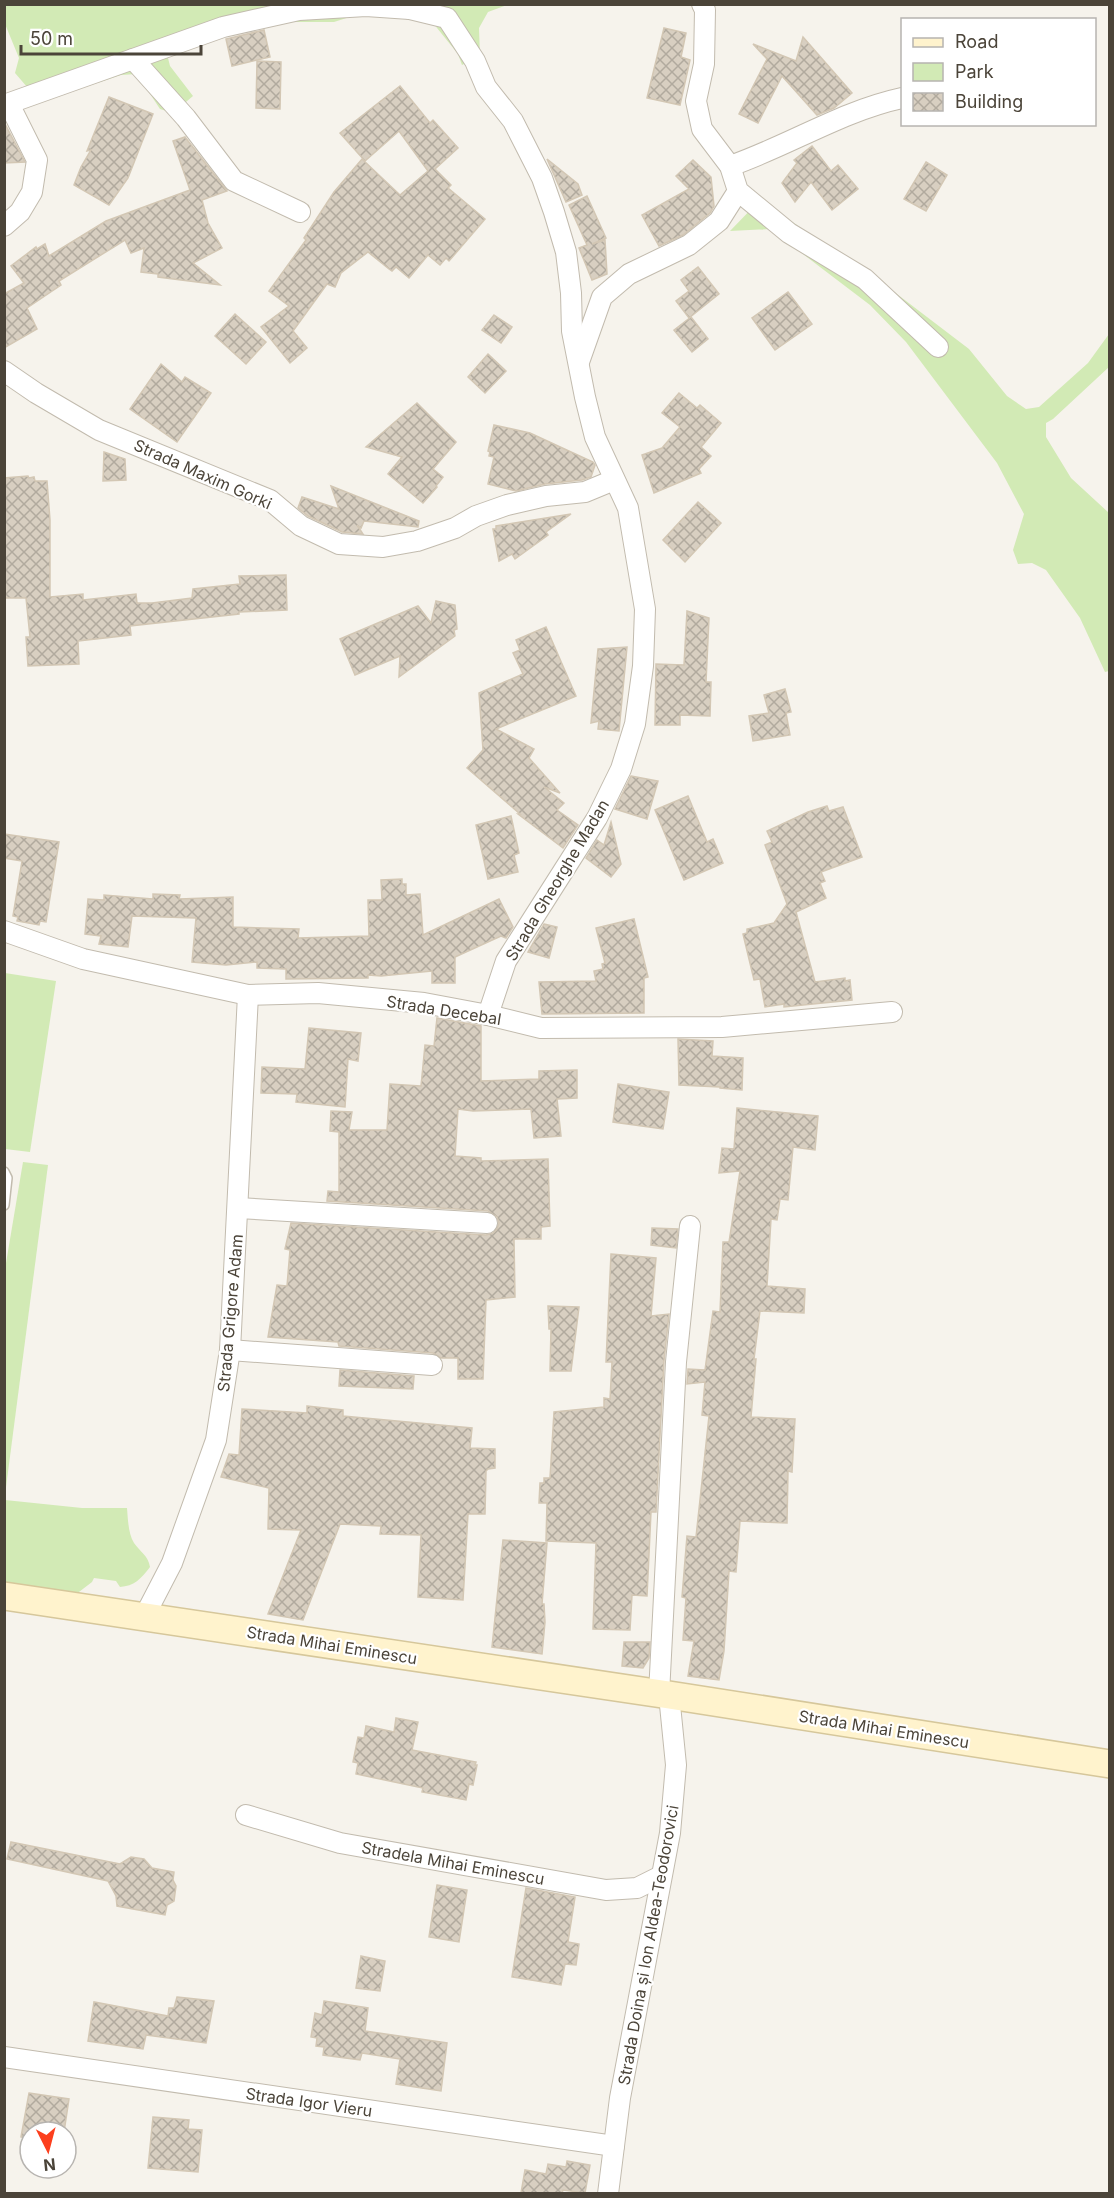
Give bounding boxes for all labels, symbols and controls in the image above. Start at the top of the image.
scale bar [21,18,201,56]
legend [901,18,1096,126]
text: 50 m [30,28,73,49]
text: Road [955,31,998,52]
text: Park [955,61,994,82]
text: Building [955,91,1023,112]
street label: Strada Maxim Gorki [131,435,275,513]
street label: Strada Gheorghe Madan [501,796,613,964]
street label: Strada Decebal [385,991,503,1029]
street label: Strada Grigore Adam [213,1233,247,1393]
street label: Strada Mihai Eminescu [245,1622,419,1668]
street label: Strada Mihai Eminescu [797,1706,971,1752]
street label: Strada Doina și Ion Aldea-Teodorovici [613,1803,683,2087]
street label: Stradela Mihai Eminescu [360,1837,546,1889]
street label: Strada Igor Vieru [244,2083,374,2121]
north arrow [18,2120,78,2180]
text: N [42,2154,57,2176]

